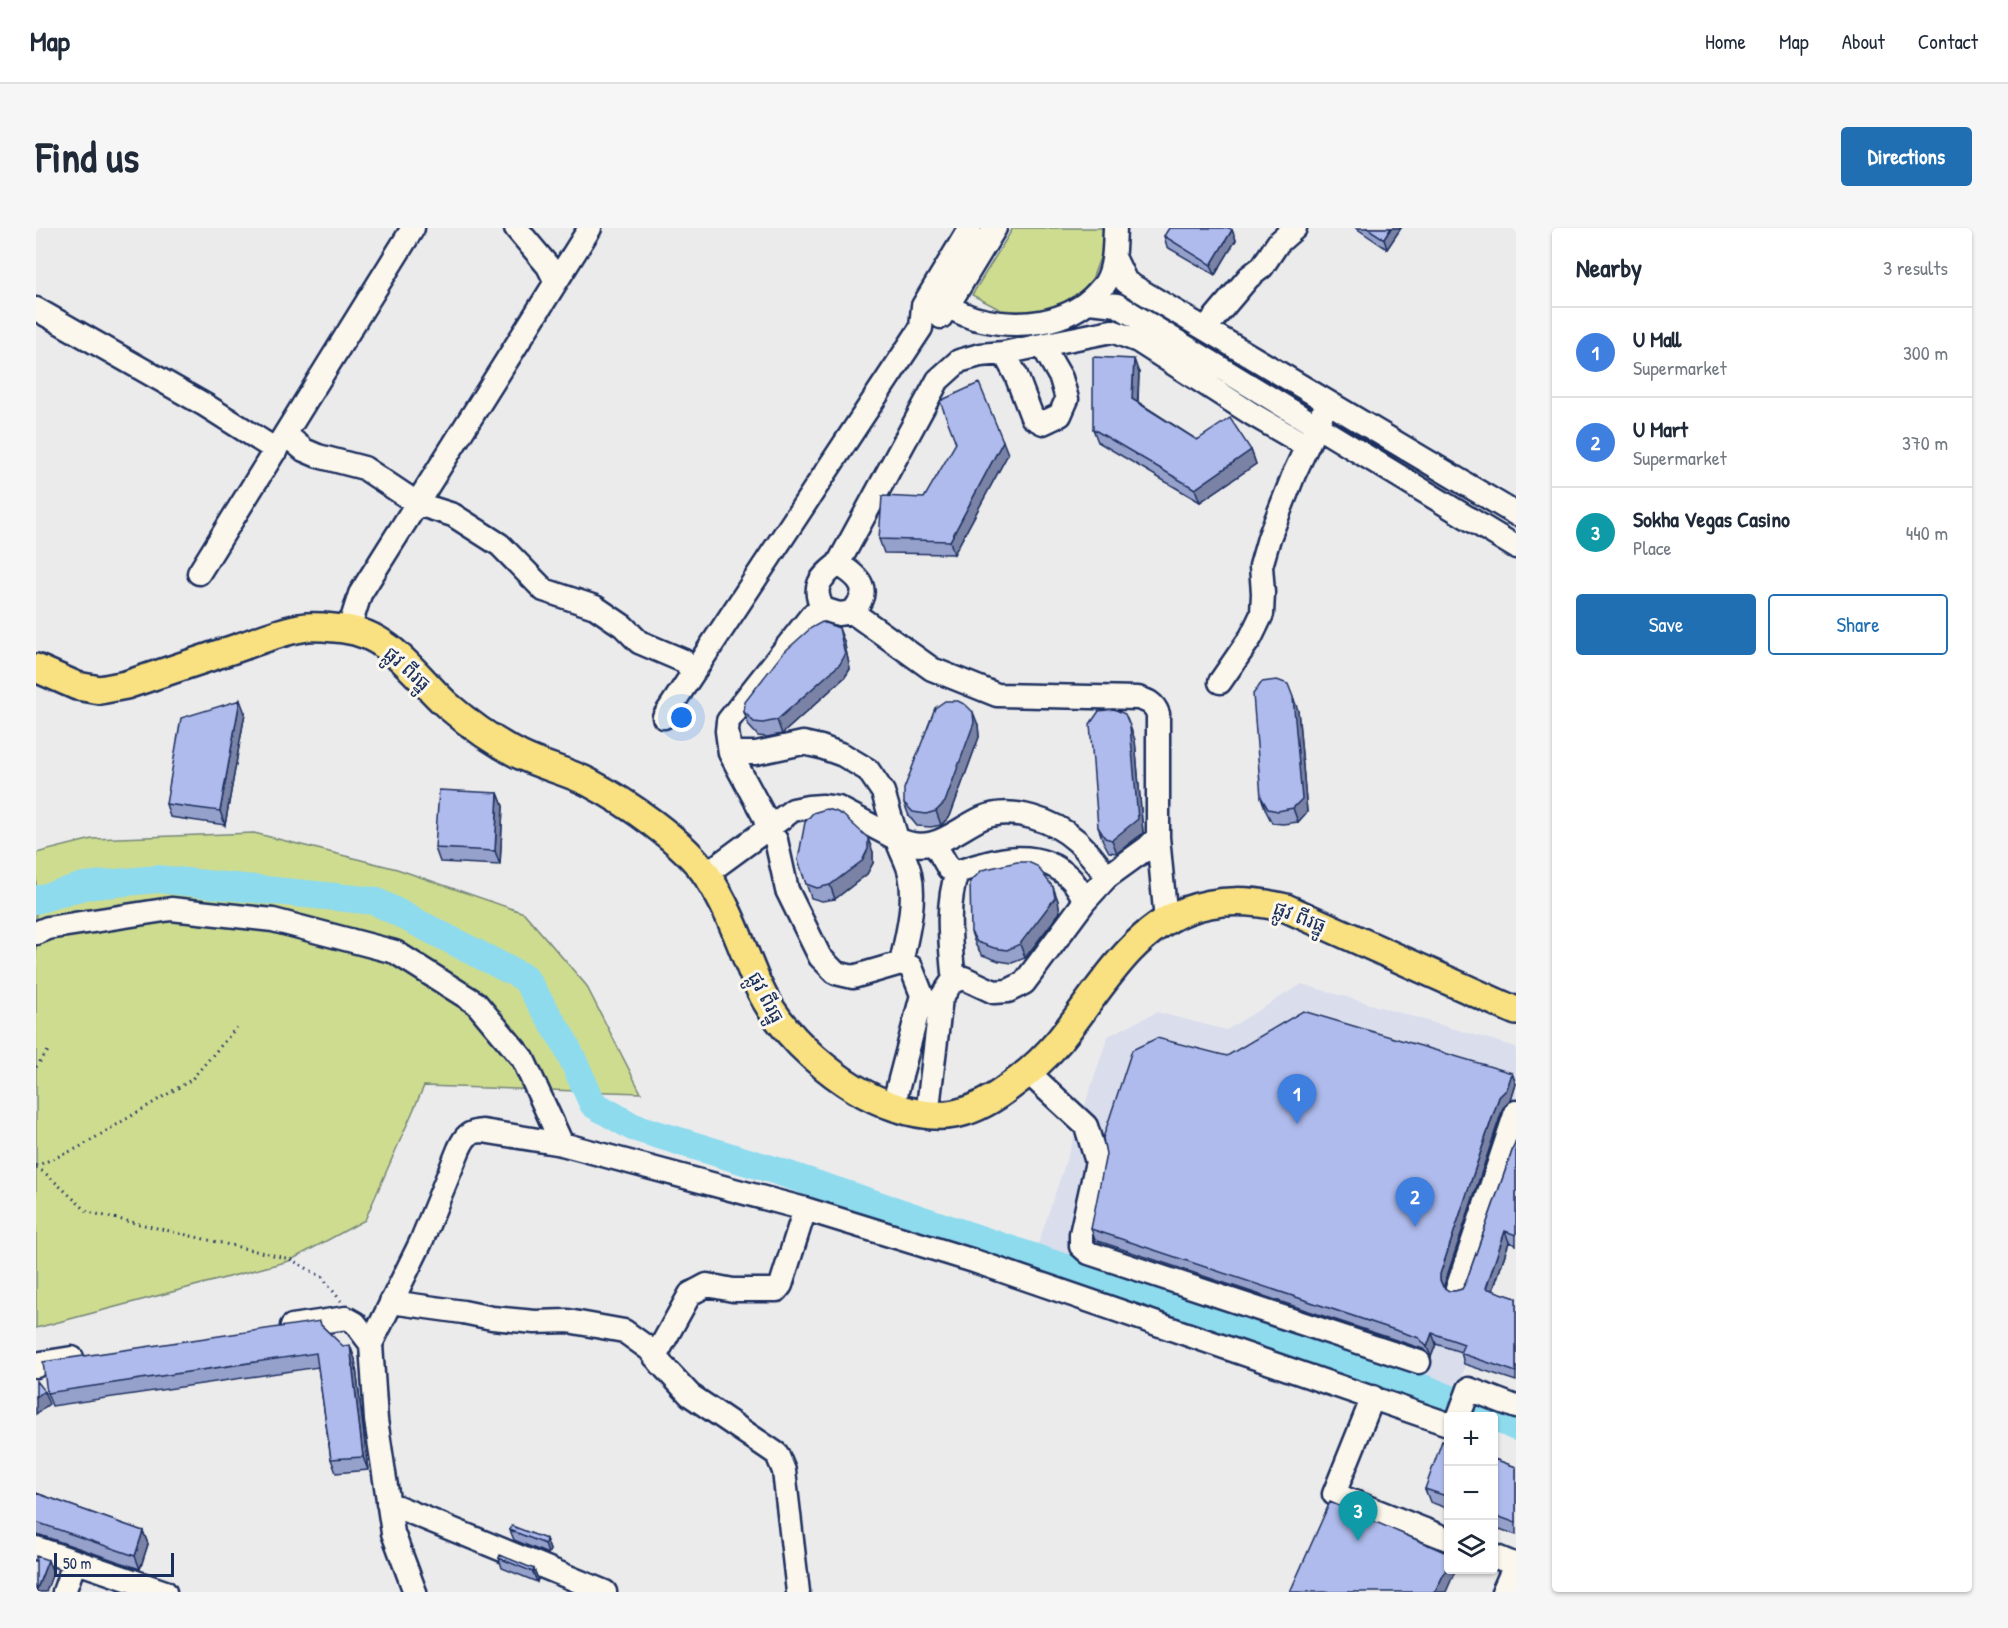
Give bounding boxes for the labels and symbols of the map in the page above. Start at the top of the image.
street label: ផ្លូវ ពីរធ្នូ [375,640,437,701]
your location [667,703,696,732]
street label: ផ្លូវ ពីរធ្នូ [1267,894,1331,944]
street label: ផ្លូវ ពីរធ្នូ [737,966,792,1030]
pin: 1 [1278,1074,1316,1124]
pin: 2 [1396,1178,1434,1227]
pin: 3 [1338,1492,1378,1541]
scale bar [54,1550,174,1578]

